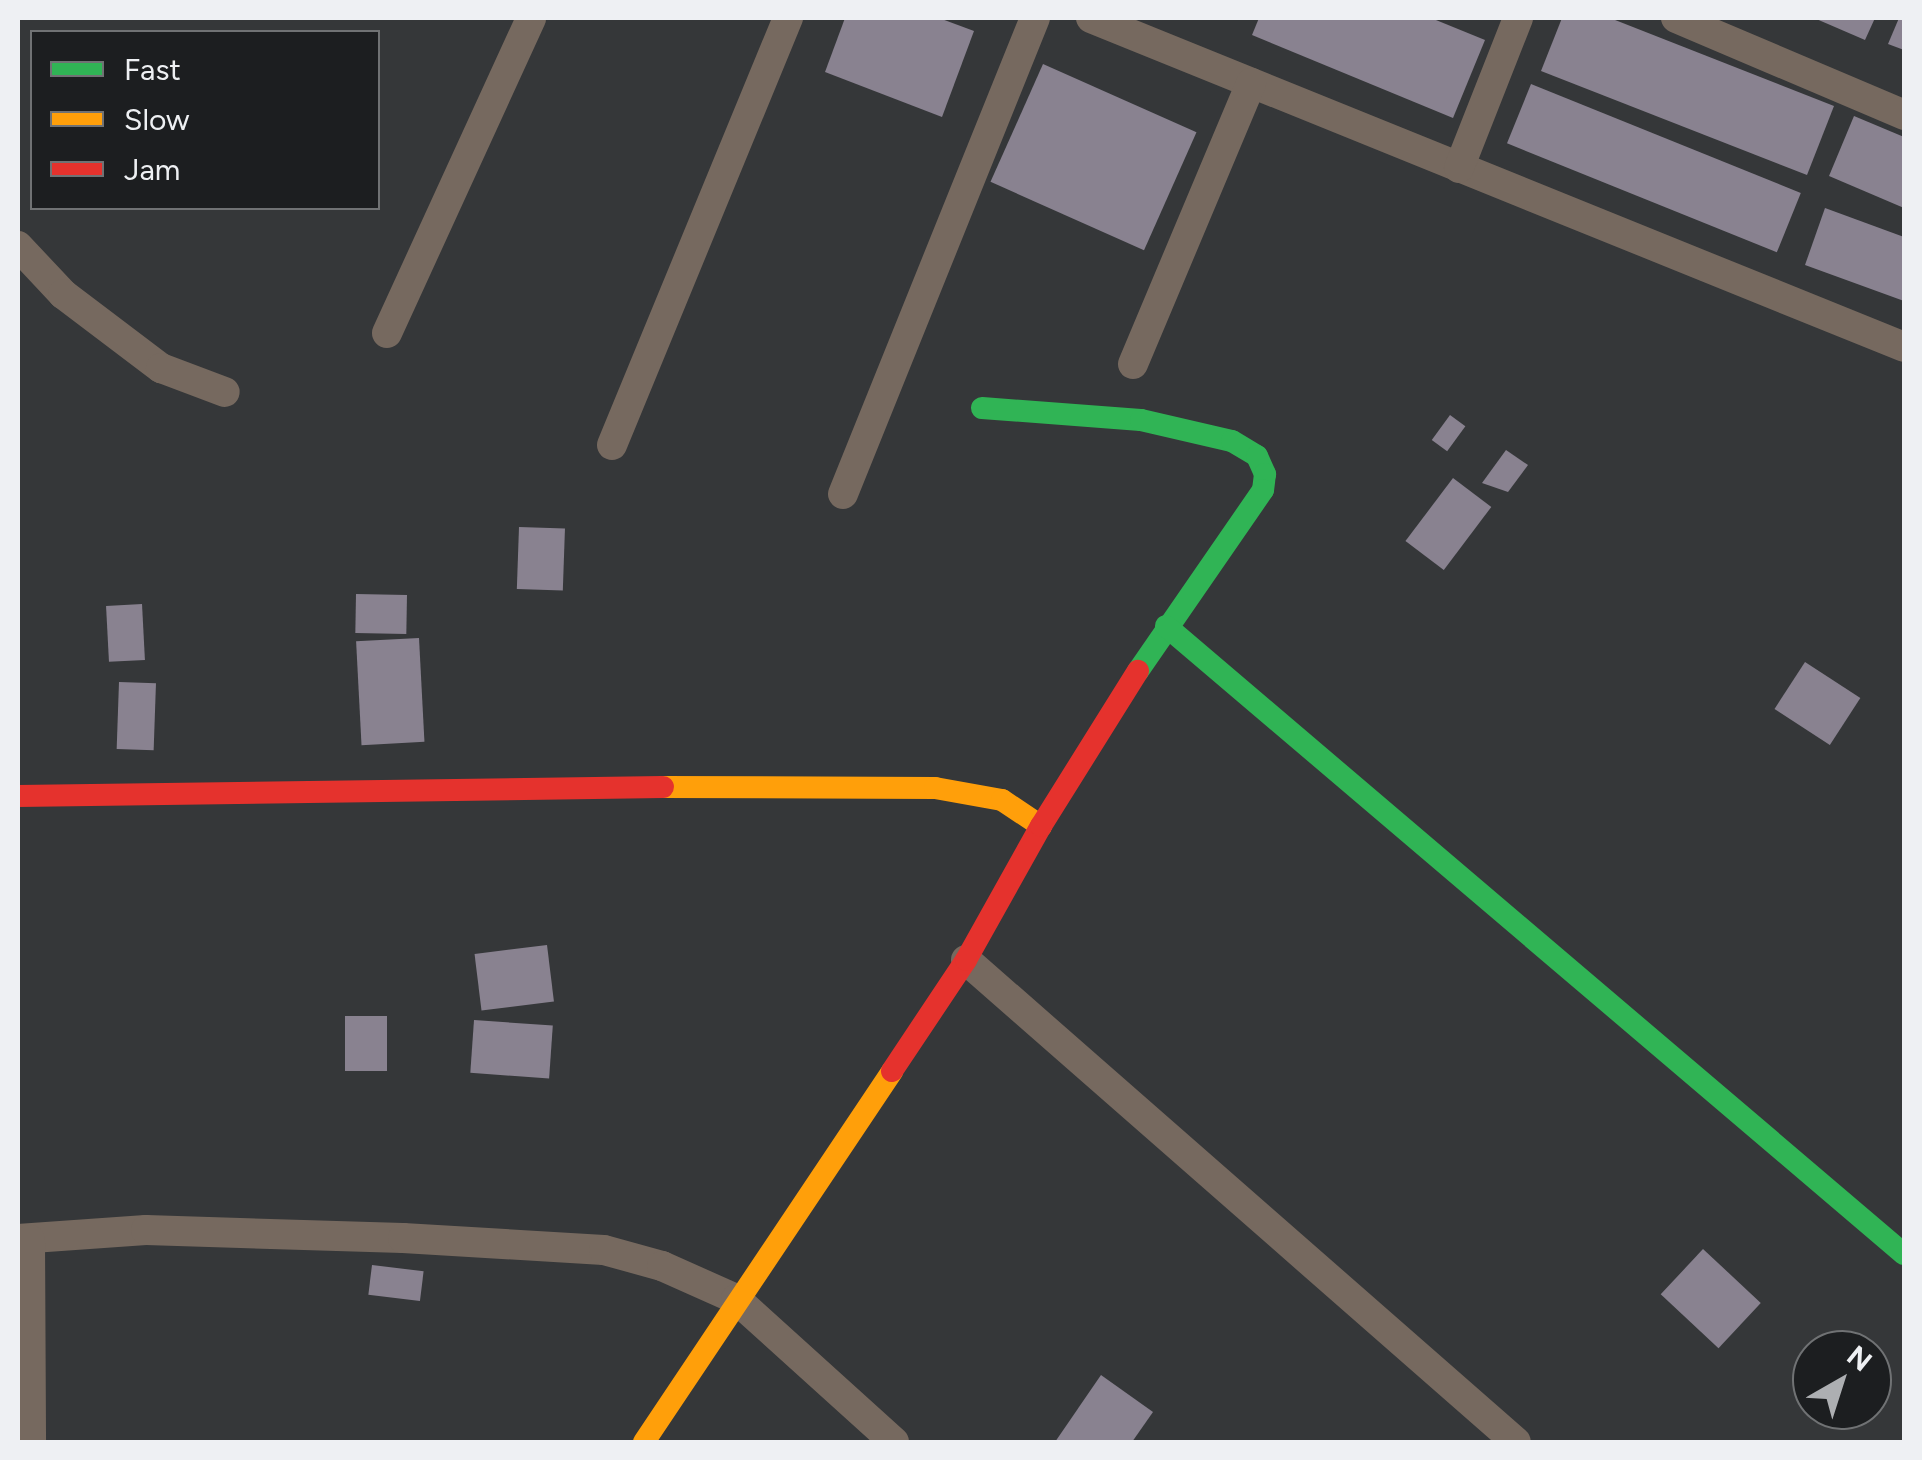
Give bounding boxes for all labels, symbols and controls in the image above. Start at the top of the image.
legend [30,30,380,210]
text: Fast [124,51,181,88]
text: Slow [124,101,190,138]
text: Jam [124,151,180,188]
north arrow [1792,1330,1892,1430]
text: N [1841,1338,1879,1378]

